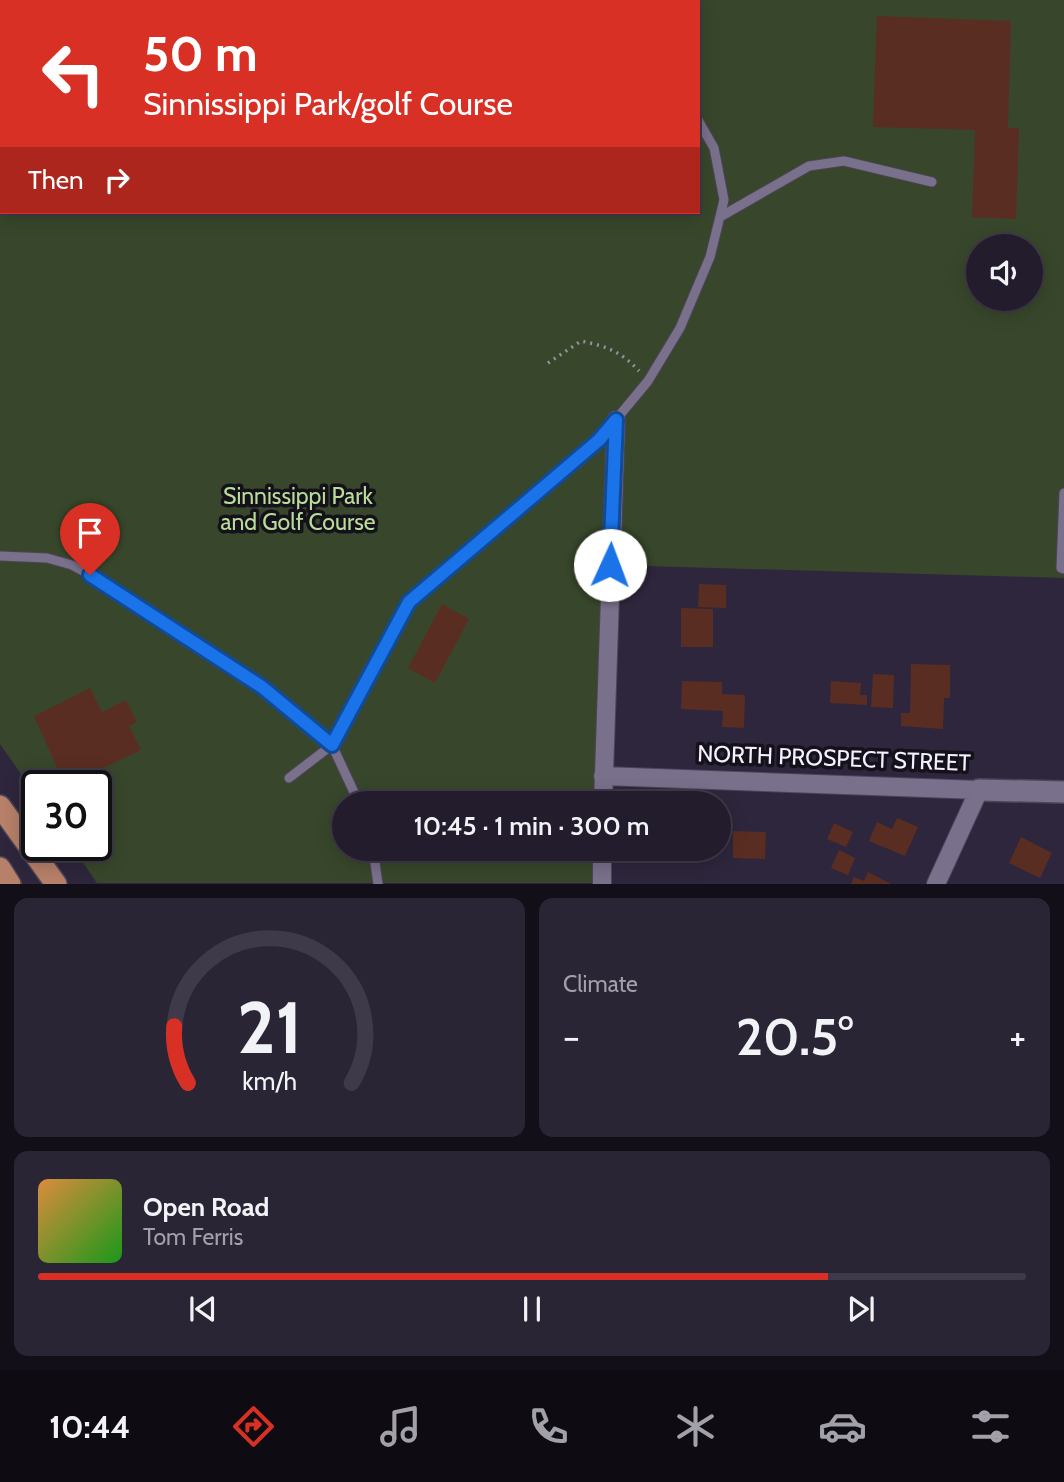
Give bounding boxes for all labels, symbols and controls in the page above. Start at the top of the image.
text: 50 m [143,24,258,83]
icon: left [28,28,119,119]
text: Sinnissippi Park/golf Course [143,84,513,123]
icon: right [98,161,136,199]
text: Then [28,164,84,196]
map controls [966,234,1043,311]
button: sound [966,234,1043,311]
park label: Sinnissippi Park and Golf Course [220,482,376,536]
pin [60,503,120,575]
icon: arrive [71,514,109,552]
position arrow [573,528,647,602]
street label: NORTH PROSPECT STREET [697,739,971,777]
speed limit sign: 30 [21,770,112,861]
text: 10:45 · 1 min · 300 m [414,810,649,842]
text: Climate [563,970,638,998]
text: 21 [237,984,302,1072]
text: 20.5° [736,1005,853,1068]
text: − [563,1013,580,1060]
text: + [1009,1013,1026,1060]
text: km/h [242,1066,297,1096]
text: Open Road [143,1191,269,1223]
text: Tom Ferris [143,1223,243,1251]
icon: previous [184,1290,222,1328]
icon: pause [513,1290,551,1328]
icon: next [842,1290,880,1328]
icon: directions [229,1402,278,1451]
icon: music [376,1402,425,1451]
icon: phone [524,1402,573,1451]
icon: climate [671,1402,720,1451]
icon: car [818,1402,867,1451]
icon: filters [966,1402,1015,1451]
text: 10:44 [49,1407,130,1446]

